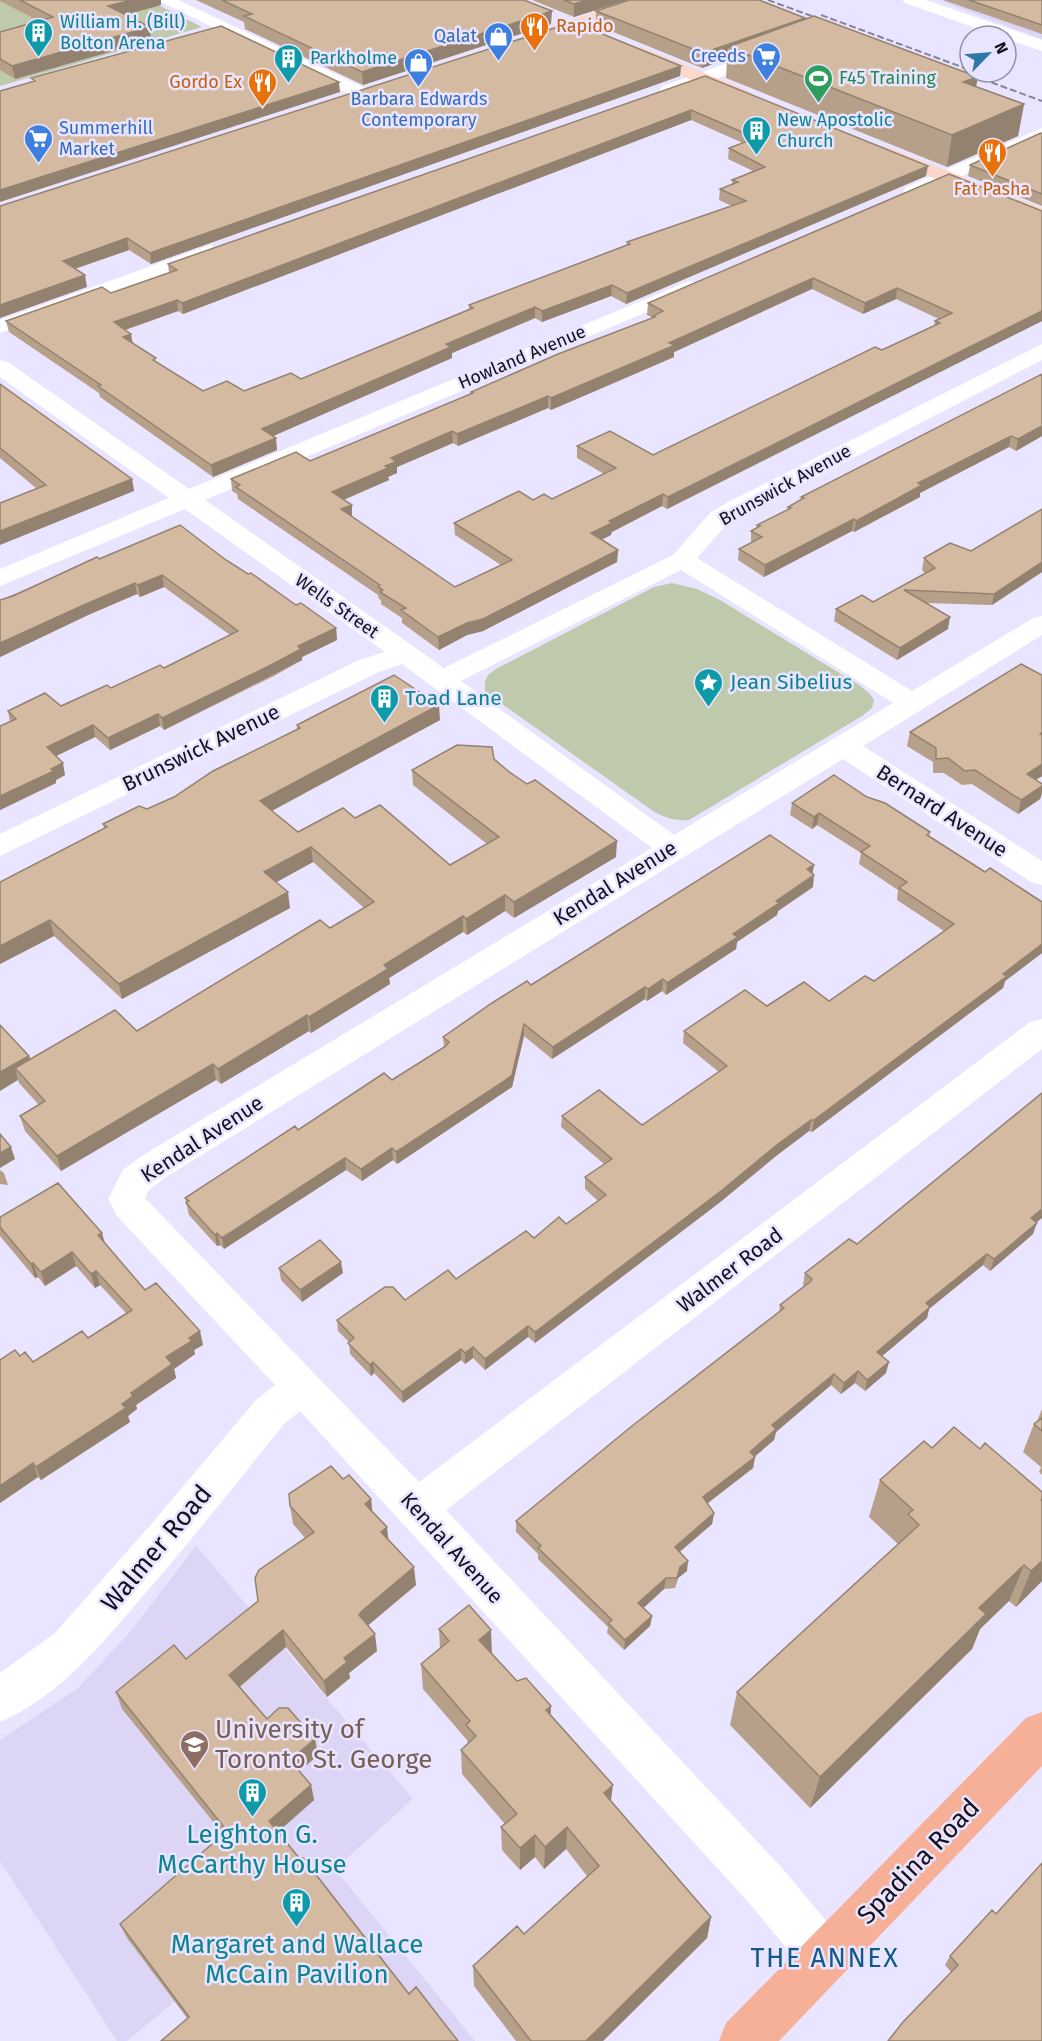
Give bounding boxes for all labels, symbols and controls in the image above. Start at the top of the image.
restaurant icon: Rapido [519,10,551,52]
place label: William H. (Bill) Bolton Arena [60,11,185,54]
place label: Rapido [556,15,614,37]
building icon: William H. (Bill) Bolton Arena [23,16,55,58]
shop icon: Qalat [482,20,514,62]
north arrow [958,24,1018,84]
place label: Qalat [434,25,477,47]
text: N [990,39,1012,57]
supermarket icon: Creeds [751,40,783,82]
building icon: Parkholme [273,42,305,84]
place label: Creeds [691,45,746,67]
shop icon: Barbara Edwards Contemporary [403,46,435,88]
place label: Parkholme [310,47,397,69]
sports icon: F45 Training [802,62,834,104]
restaurant icon: Gordo Ex [247,66,279,108]
place label: F45 Training [839,67,936,89]
place label: Gordo Ex [169,71,242,93]
place label: Barbara Edwards Contemporary [351,88,487,131]
place label: New Apostolic Church [777,109,893,152]
building icon: New Apostolic Church [740,114,772,156]
place label: Summerhill Market [59,117,153,160]
supermarket icon: Summerhill Market [22,122,54,164]
restaurant icon: Fat Pasha [976,136,1008,178]
place label: Fat Pasha [954,178,1030,200]
street label: Howland Avenue [455,320,589,394]
street label: Brunswick Avenue [715,440,855,530]
street label: Wells Street [291,569,383,643]
place icon: Jean Sibelius [693,666,725,708]
place label: Jean Sibelius [730,669,853,695]
building icon: Toad Lane [368,682,400,724]
place label: Toad Lane [405,685,502,711]
street label: Brunswick Avenue [118,699,284,797]
street label: Bernard Avenue [871,759,1013,863]
street label: Kendal Avenue [548,835,682,931]
street label: Kendal Avenue [136,1090,268,1188]
street label: Walmer Road [672,1222,788,1318]
street label: Walmer Road [95,1479,218,1618]
street label: Kendal Avenue [395,1487,509,1609]
place label: University of Toronto St. George [215,1714,432,1775]
school or university icon: University of Toronto St. George [178,1728,210,1770]
building icon: Leighton G. McCarthy House [236,1776,268,1818]
street label: Spadina Road [851,1792,986,1931]
place label: Leighton G. McCarthy House [157,1819,347,1880]
building icon: Margaret and Wallace McCain Pavilion [281,1886,313,1928]
place label: Margaret and Wallace McCain Pavilion [171,1929,423,1990]
district label: THE ANNEX [751,1942,899,1974]

